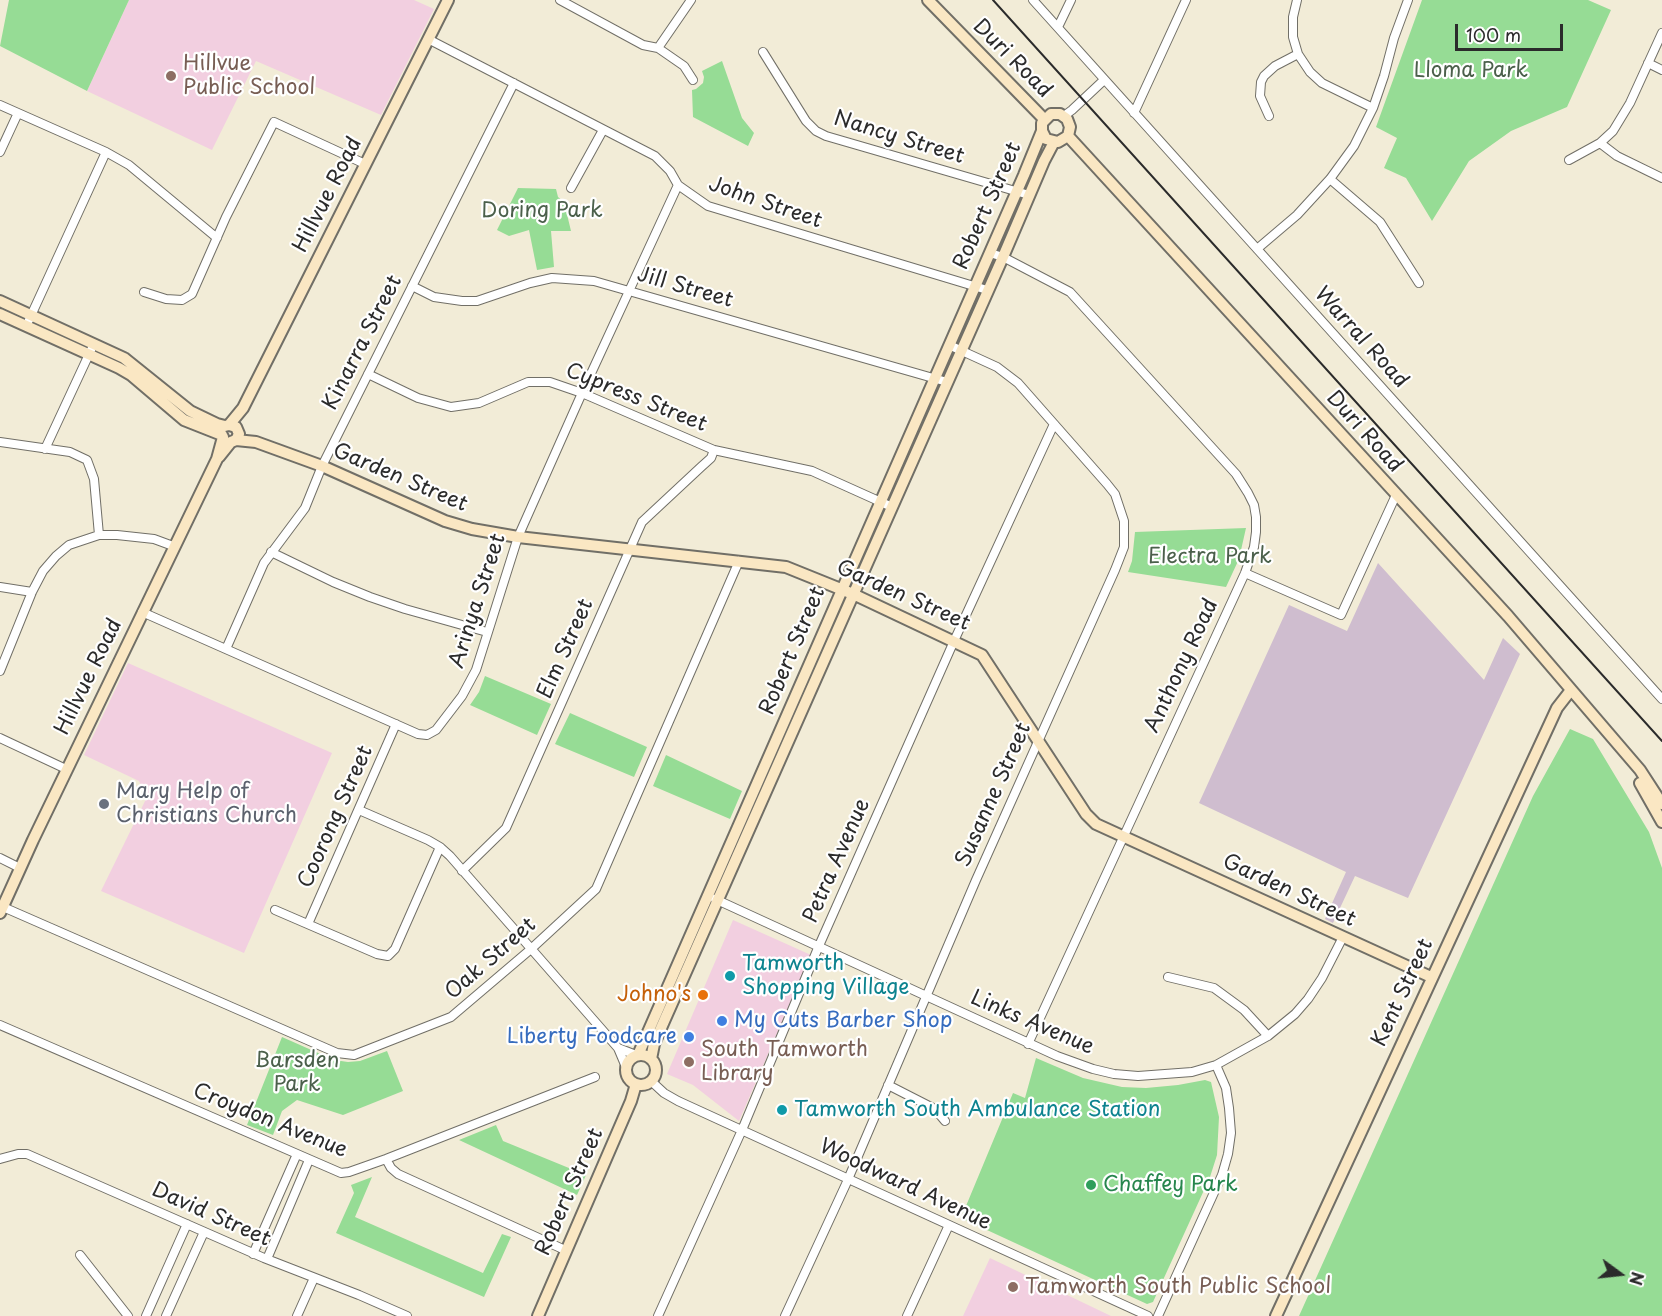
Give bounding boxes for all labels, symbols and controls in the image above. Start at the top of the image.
scale bar [1458,12,1566,50]
street label: Duri Road [967,14,1057,104]
text: 100 m [1466,21,1521,48]
place label: Hillvue Public School [183,51,315,101]
park label: Lloma Park [1414,58,1528,84]
marker: Hillvue Public School [164,69,178,83]
street label: Nancy Street [831,106,967,170]
street label: Hillvue Road [288,133,368,257]
street label: Robert Street [949,139,1027,273]
street label: John Street [705,172,825,234]
park label: Doring Park [481,198,603,224]
street label: Jill Street [634,262,736,314]
street label: Kinarra Street [318,271,408,415]
street label: Warral Road [1309,282,1413,394]
street label: Cypress Street [562,358,710,438]
street label: Duri Road [1321,386,1407,478]
street label: Garden Street [329,438,471,518]
street label: Arinya Street [444,531,512,671]
park label: Electra Park [1148,544,1272,570]
street label: Garden Street [832,555,974,637]
street label: Robert Street [755,583,831,719]
street label: Elm Street [533,595,599,703]
street label: Anthony Road [1140,595,1224,737]
street label: Hillvue Road [50,615,128,739]
street label: Susanne Street [951,719,1037,871]
street label: Coorong Street [293,742,379,892]
place label: Mary Help of Christians Church [116,779,297,829]
street label: Petra Avenue [798,795,876,927]
marker: Mary Help of Christians Church [97,797,111,811]
street label: Garden Street [1218,849,1360,933]
street label: Oak Street [440,913,542,1005]
street label: Kent Street [1367,935,1439,1051]
place label: Tamworth Shopping Village [742,951,909,1001]
marker: Tamworth Shopping Village [723,969,737,983]
place label: Johno's [617,982,691,1008]
street label: Links Avenue [966,986,1098,1060]
marker: Johno's [696,988,710,1002]
place label: My Cuts Barber Shop [734,1008,952,1034]
marker: My Cuts Barber Shop [715,1014,729,1028]
place label: Liberty Foodcare [507,1024,677,1050]
marker: Liberty Foodcare [682,1030,696,1044]
place label: South Tamworth Library [701,1037,868,1087]
park label: Barsden Park [255,1048,339,1098]
marker: South Tamworth Library [682,1055,696,1069]
street label: Croydon Avenue [189,1079,351,1163]
place label: Tamworth South Ambulance Station [794,1097,1160,1123]
marker: Tamworth South Ambulance Station [775,1103,789,1117]
street label: Robert Street [531,1125,609,1259]
street label: Woodward Avenue [815,1134,995,1236]
place label: Chaffey Park [1103,1172,1238,1198]
street label: David Street [148,1178,274,1252]
marker: Chaffey Park [1084,1178,1098,1192]
north arrow [1590,1244,1650,1304]
text: N [1624,1269,1651,1288]
place label: Tamworth South Public School [1025,1274,1331,1300]
marker: Tamworth South Public School [1006,1280,1020,1294]

